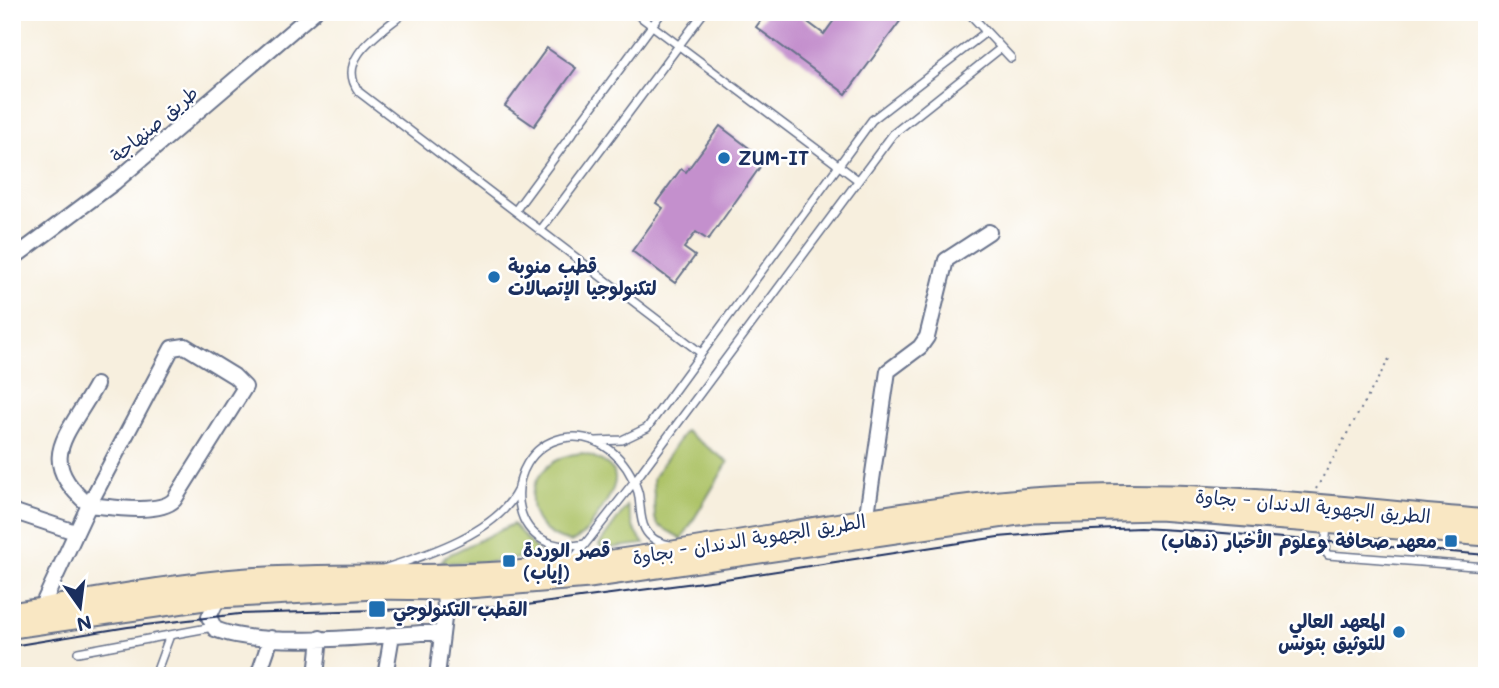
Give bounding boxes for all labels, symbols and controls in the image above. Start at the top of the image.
street label: طريق صنهاجة [105,80,203,168]
place label: ZUM-IT [738,145,809,170]
marker: ZUM-IT [716,150,732,166]
place label: قطب منوبة لتكنولوجيا الإتصالات [508,253,657,302]
marker: قطب منوبة لتكنولوجيا الإتصالات [486,269,502,285]
street label: الطريق الجهوية الدندان - بجاوة [1194,483,1432,528]
street label: الطريق الجهوية الدندان - بجاوة [630,508,867,569]
place label: معهد صحافة وعلوم الأخبار (ذهاب) [1161,528,1437,556]
marker: معهد صحافة وعلوم الأخبار (ذهاب) [1443,533,1459,549]
place label: قصر الوردة (إياب) [523,537,610,585]
marker: قصر الوردة (إياب) [501,553,517,569]
north arrow [46,572,116,642]
place label: القطب التكنولوجي [393,596,528,626]
marker: القطب التكنولوجي [367,599,387,619]
place label: المعهد العالي للتوثيق بتونس [1278,608,1385,656]
text: N [74,610,94,638]
marker: المعهد العالي للتوثيق بتونس [1391,624,1407,640]

